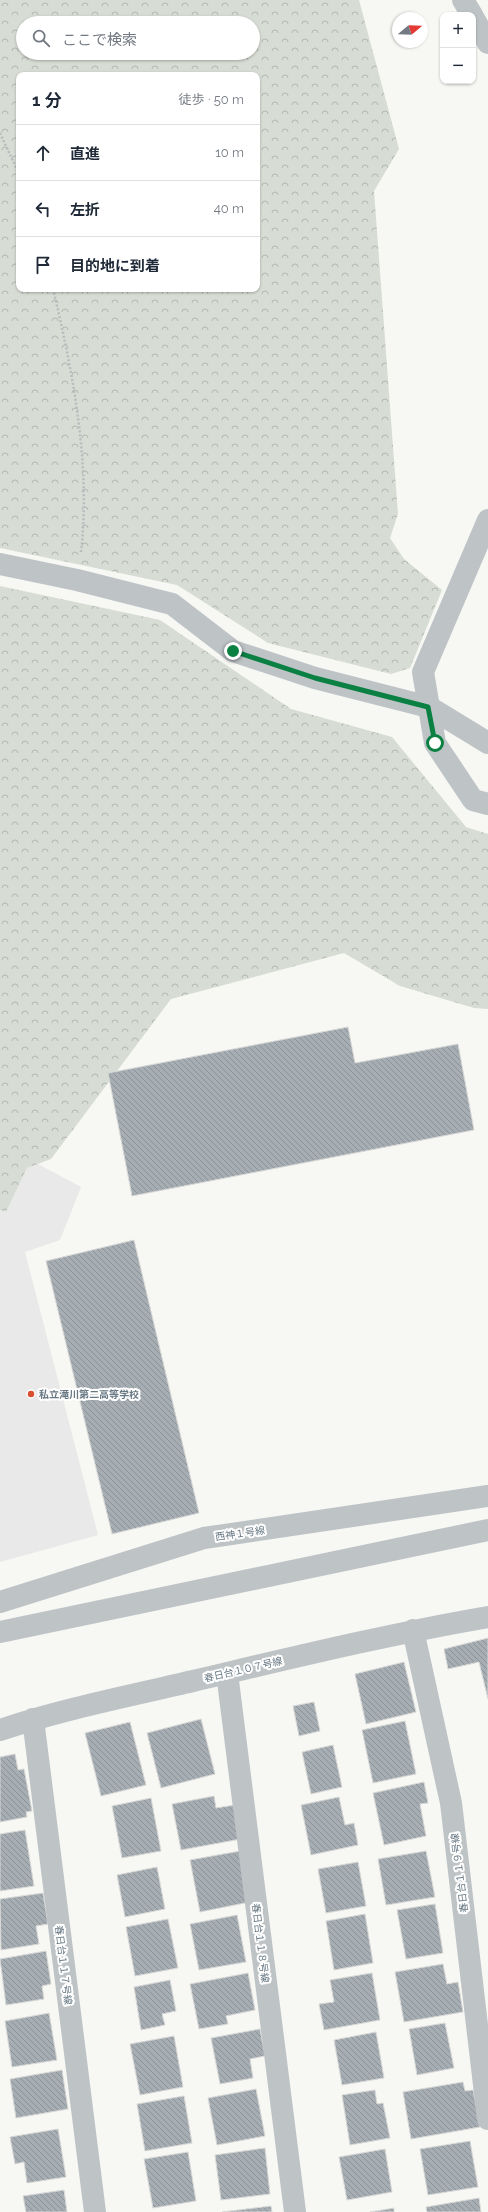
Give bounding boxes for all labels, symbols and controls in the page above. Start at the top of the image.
north arrow [392,12,428,48]
map controls [440,12,476,84]
button: + [440,12,476,48]
search box [16,16,260,60]
icon: search [30,27,52,49]
text: ここで検索 [62,31,137,49]
button: − [440,48,476,84]
text: 1 分 [32,90,61,110]
text: 徒歩 · 50 m [179,92,244,107]
icon: ahead [32,142,54,164]
text: 直進 [70,145,100,163]
text: 10 m [215,145,244,160]
icon: left [32,198,54,220]
text: 左折 [70,201,100,219]
text: 40 m [214,201,244,216]
icon: arrive [32,254,54,276]
text: 目的地に到着 [70,257,160,275]
route end [224,642,242,660]
route start [426,734,444,752]
marker: 私立滝川第二高等学校 [26,1389,36,1399]
place label: 私立滝川第二高等学校 [39,1389,139,1400]
street label: 西神１号線 [215,1525,266,1542]
street label: 春日台１０７号線 [203,1655,283,1684]
street label: 春日台１１９号線 [449,1833,470,1913]
street label: 春日台１１８号線 [250,1903,271,1983]
street label: 春日台１１７号線 [53,1925,74,2005]

